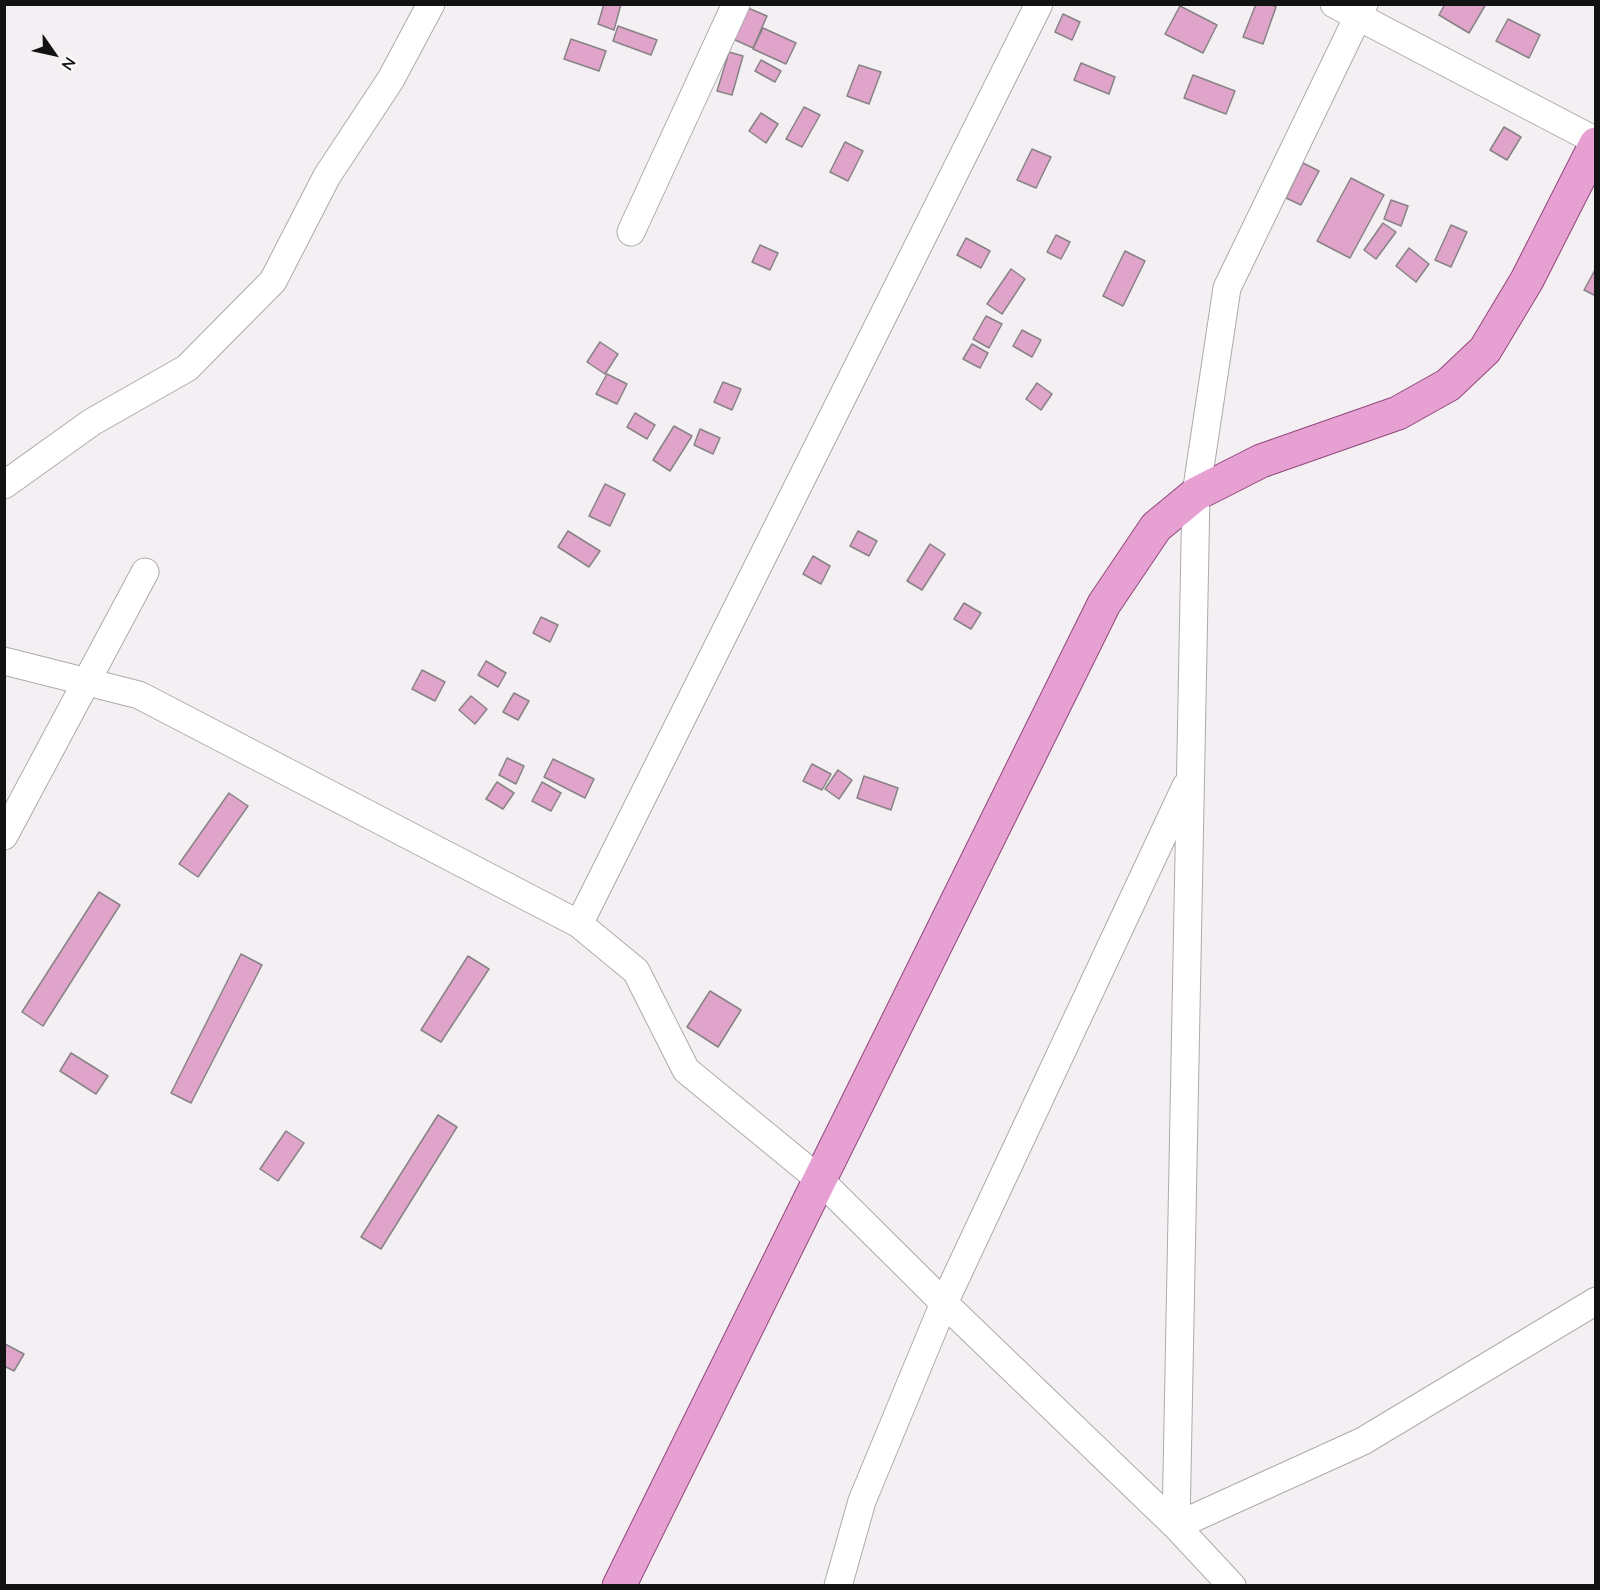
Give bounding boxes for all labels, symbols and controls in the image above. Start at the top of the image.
north arrow [24,24,84,84]
text: N [57,54,81,75]

